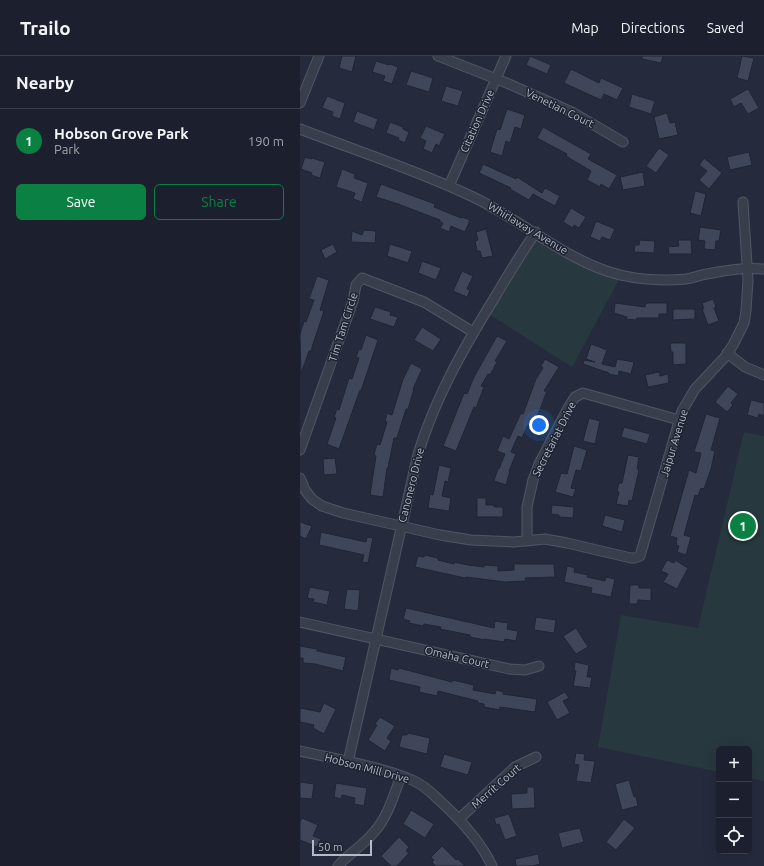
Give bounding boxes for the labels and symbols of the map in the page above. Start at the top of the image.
street label: Venetian Court [524,86,597,130]
street label: Citation Drive [458,88,496,154]
street label: Whirlaway Avenue [486,199,570,257]
street label: Tim Tam Circle [326,291,360,363]
street label: Secretariat Drive [530,400,578,478]
street label: Jaipur Avenue [658,408,690,478]
your location [529,415,549,435]
street label: Canonero Drive [396,446,426,524]
pin: 1 [730,511,756,541]
street label: Omaha Court [423,644,491,670]
street label: Hobson Mill Drive [323,751,411,785]
street label: Merrit Court [469,761,524,811]
scale bar [312,838,372,857]

